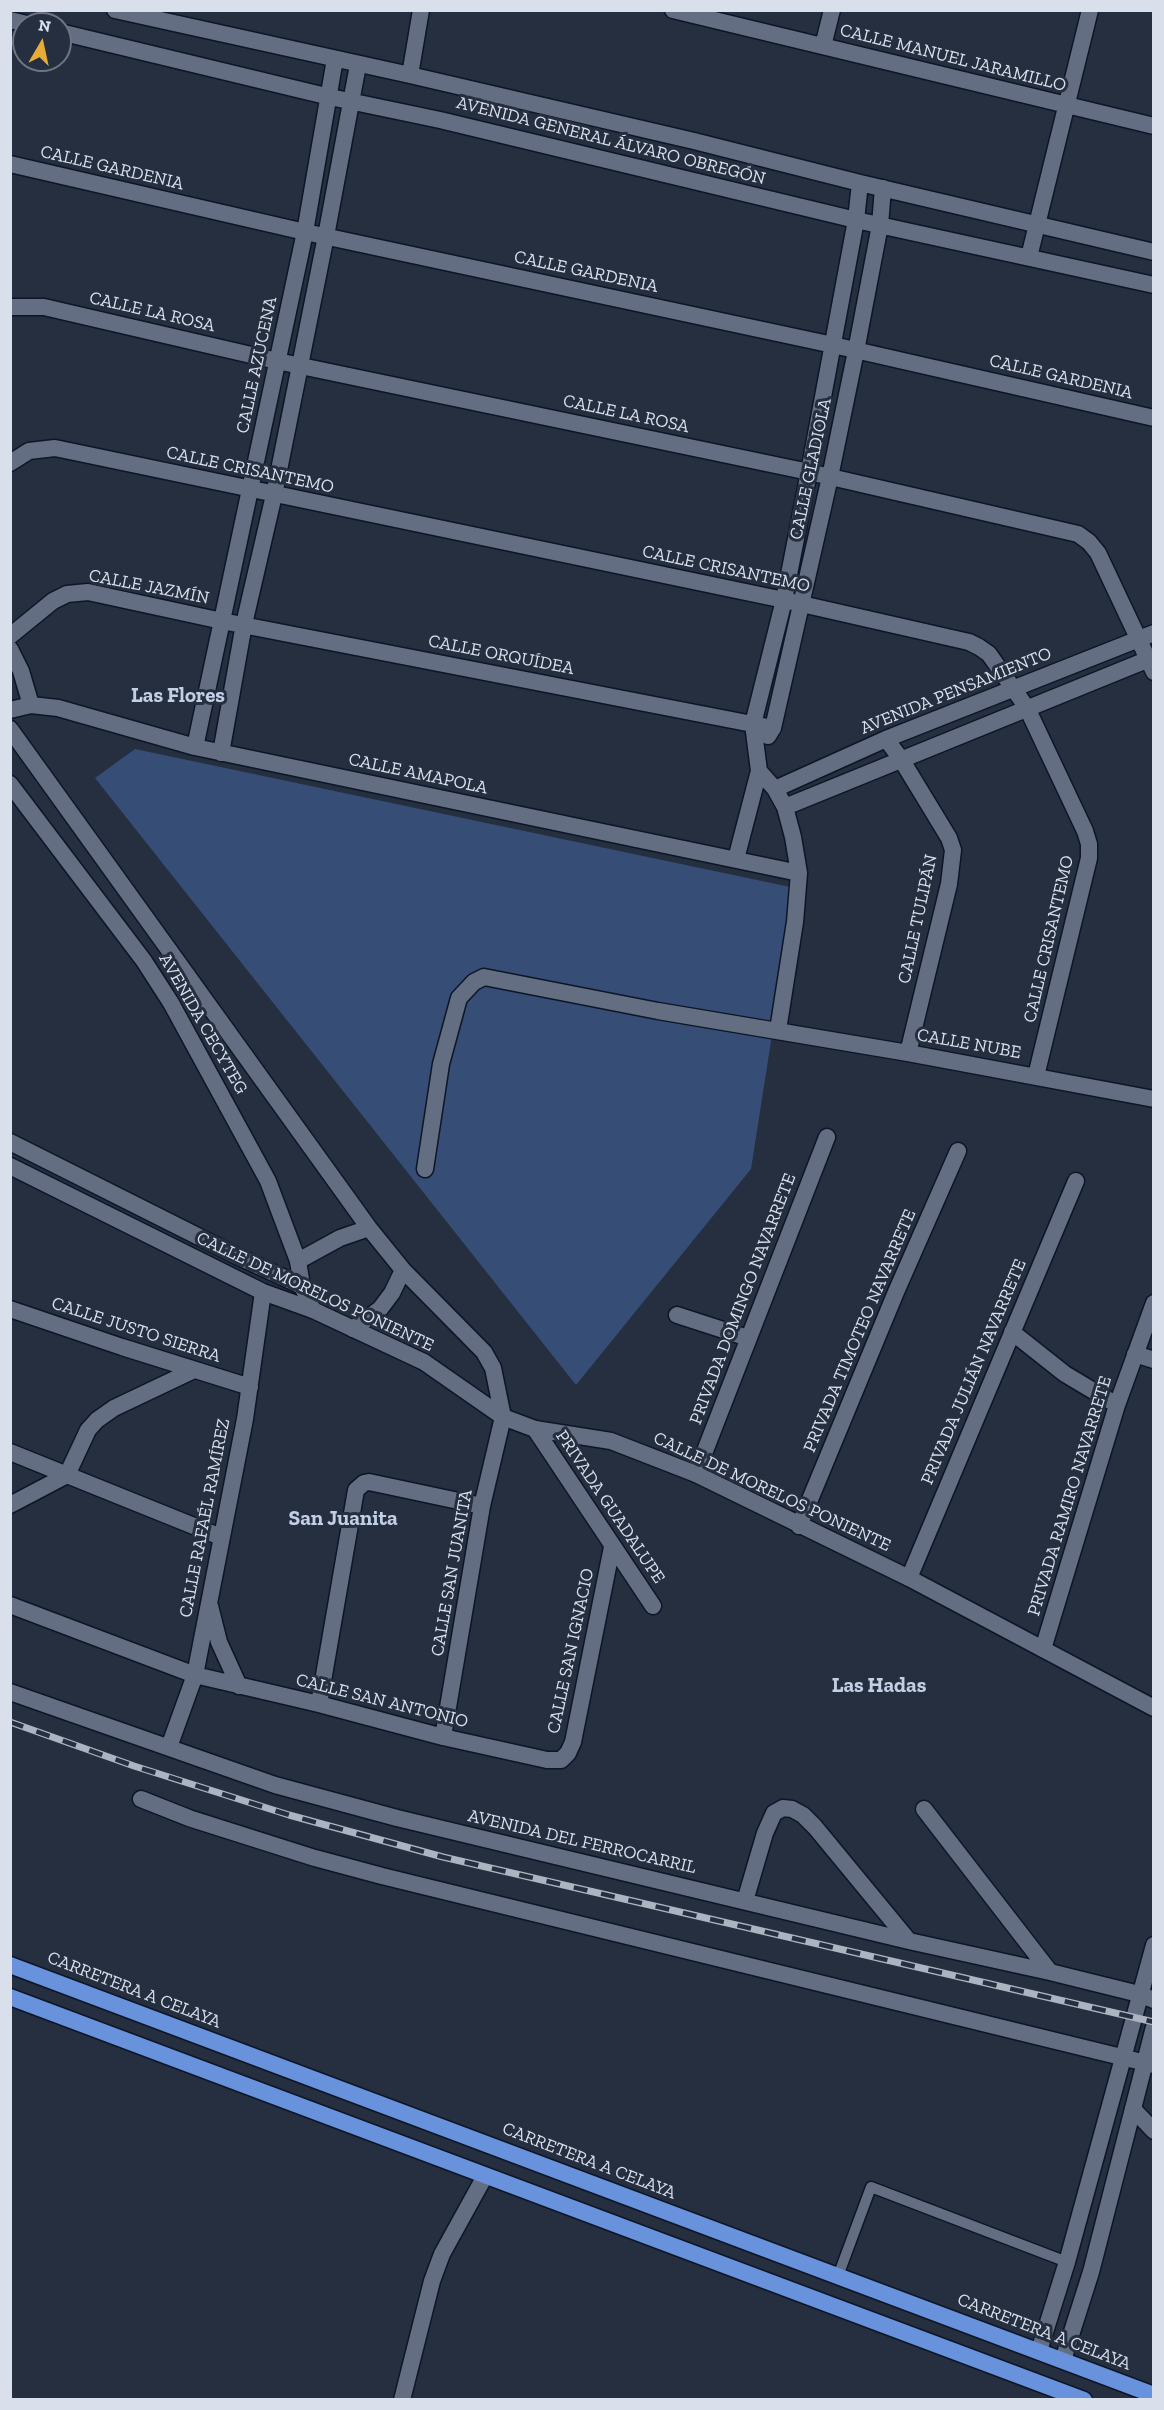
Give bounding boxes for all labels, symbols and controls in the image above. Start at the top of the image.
north arrow [12,12,72,72]
text: N [37,15,52,36]
street label: CALLE MANUEL JARAMILLO [838,19,1068,97]
street label: AVENIDA GENERAL ÁLVARO OBREGÓN [454,92,768,190]
street label: CALLE GARDENIA [38,141,186,195]
street label: CALLE GARDENIA [512,246,660,298]
street label: CALLE LA ROSA [87,287,217,337]
street label: CALLE AZUCENA [232,295,282,435]
street label: CALLE GARDENIA [987,350,1135,404]
street label: CALLE LA ROSA [561,390,691,438]
street label: CALLE GLADIOLA [785,396,837,542]
street label: CALLE CRISANTEMO [164,442,336,498]
street label: CALLE CRISANTEMO [640,541,812,597]
street label: CALLE JAZMÍN [87,565,211,609]
street label: CALLE ORQUÍDEA [426,630,576,680]
street label: AVENIDA PENSAMIENTO [857,643,1055,739]
district label: Las Flores [131,683,225,709]
street label: CALLE AMAPOLA [347,749,489,799]
street label: CALLE TULIPÁN [894,852,942,986]
street label: CALLE CRISANTEMO [1019,853,1079,1025]
street label: AVENIDA CECYTEG [154,950,252,1098]
street label: CALLE NUBE [915,1024,1023,1064]
street label: PRIVADA DOMINGO NAVARRETE [685,1170,801,1428]
street label: PRIVADA TIMOTEO NAVARRETE [799,1206,921,1456]
street label: CALLE DE MORELOS PONIENTE [193,1227,437,1357]
street label: PRIVADA JULIÁN NAVARRETE [917,1256,1031,1488]
street label: CALLE JUSTO SIERRA [49,1292,223,1368]
street label: PRIVADA RAMIRO NAVARRETE [1023,1373,1117,1619]
street label: CALLE RAFAÉL RAMÍREZ [175,1417,235,1619]
street label: PRIVADA GUADALUPE [551,1426,669,1588]
street label: CALLE DE MORELOS PONIENTE [650,1427,894,1557]
street label: CALLE SAN JUANITA [427,1488,477,1658]
district label: San Juanita [288,1506,398,1532]
street label: CALLE SAN IGNACIO [543,1566,599,1736]
street label: CALLE SAN ANTONIO [294,1669,470,1733]
district label: Las Hadas [832,1673,926,1699]
street label: AVENIDA DEL FERROCARRIL [466,1805,698,1879]
street label: CARRETERA A CELAYA [44,1947,224,2033]
street label: CARRETERA A CELAYA [499,2118,679,2204]
street label: CARRETERA A CELAYA [954,2289,1134,2375]

